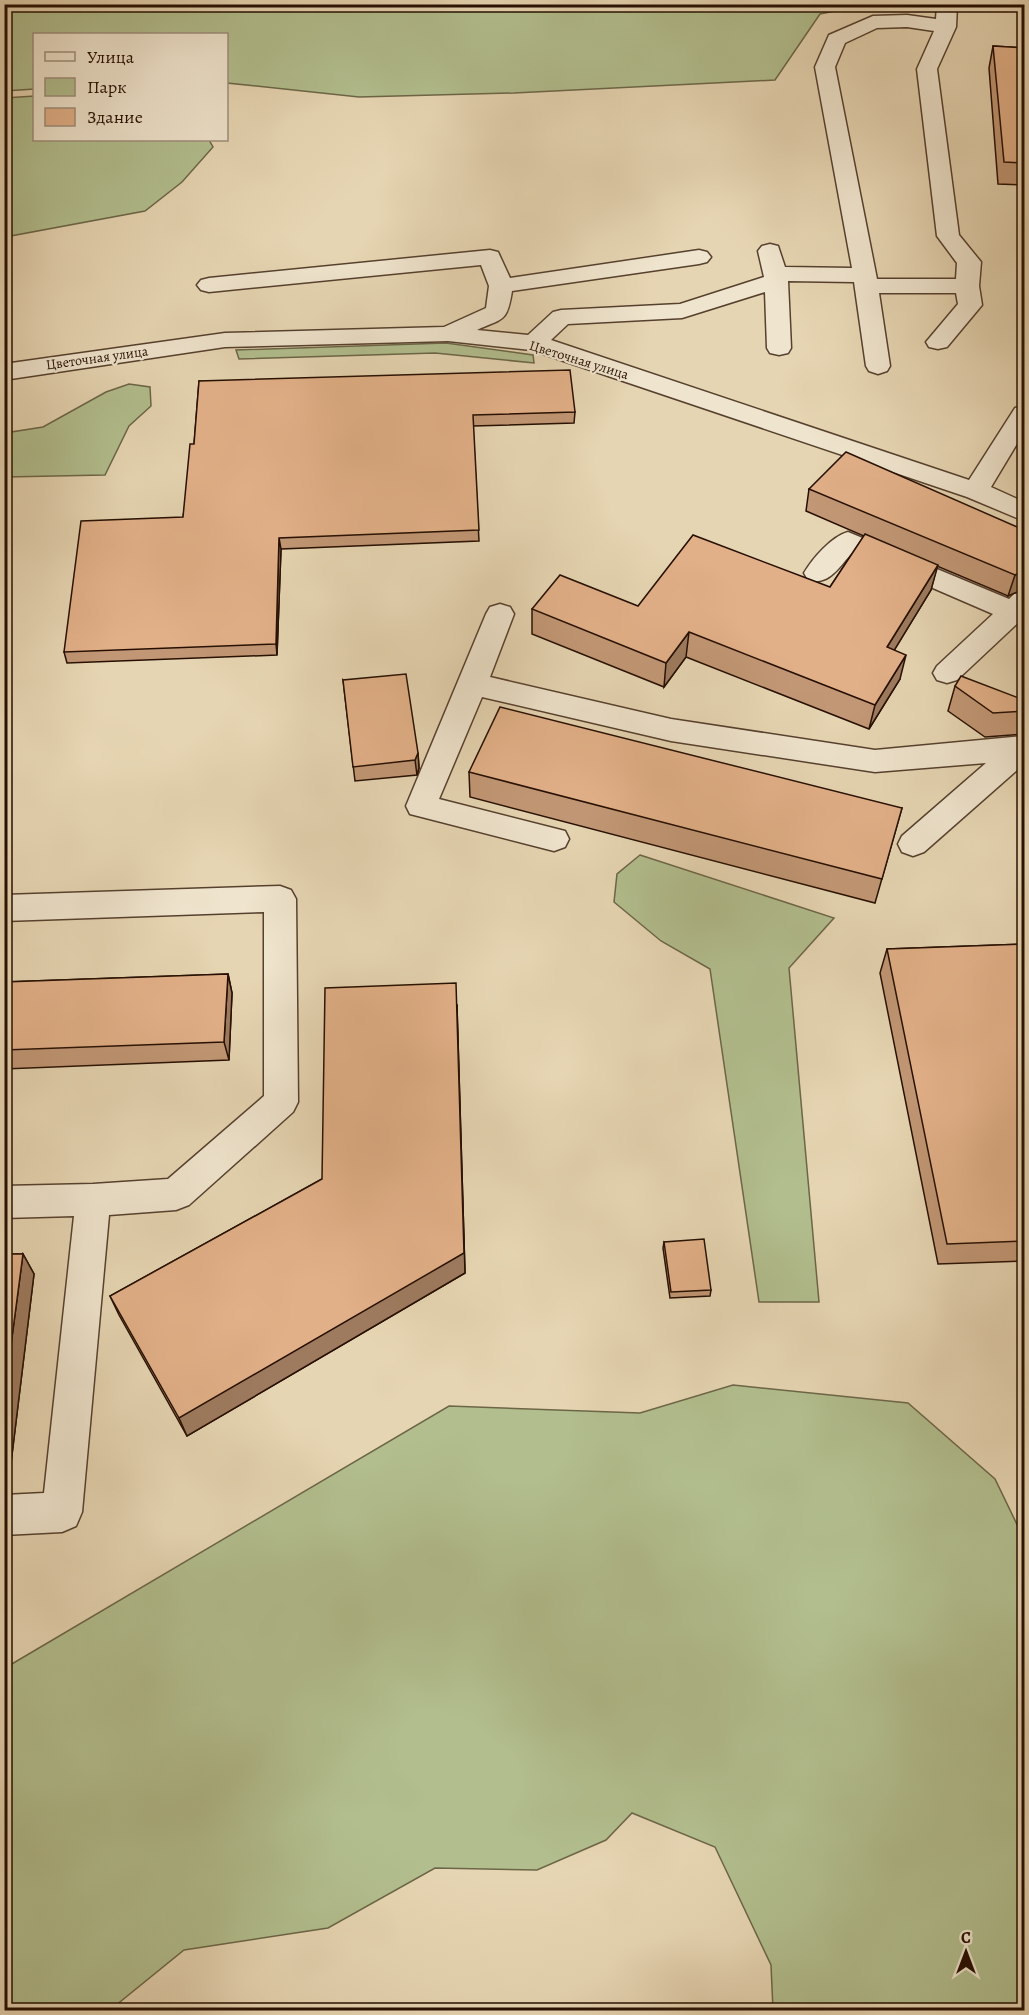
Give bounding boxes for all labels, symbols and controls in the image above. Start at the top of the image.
legend [33,33,228,141]
text: Улица [87,45,135,69]
text: Парк [87,75,127,99]
text: Здание [87,105,143,129]
street label: Цветочная улица [527,336,631,384]
street label: Цветочная улица [45,341,150,375]
north arrow [936,1922,996,1982]
text: С [961,1927,971,1949]

